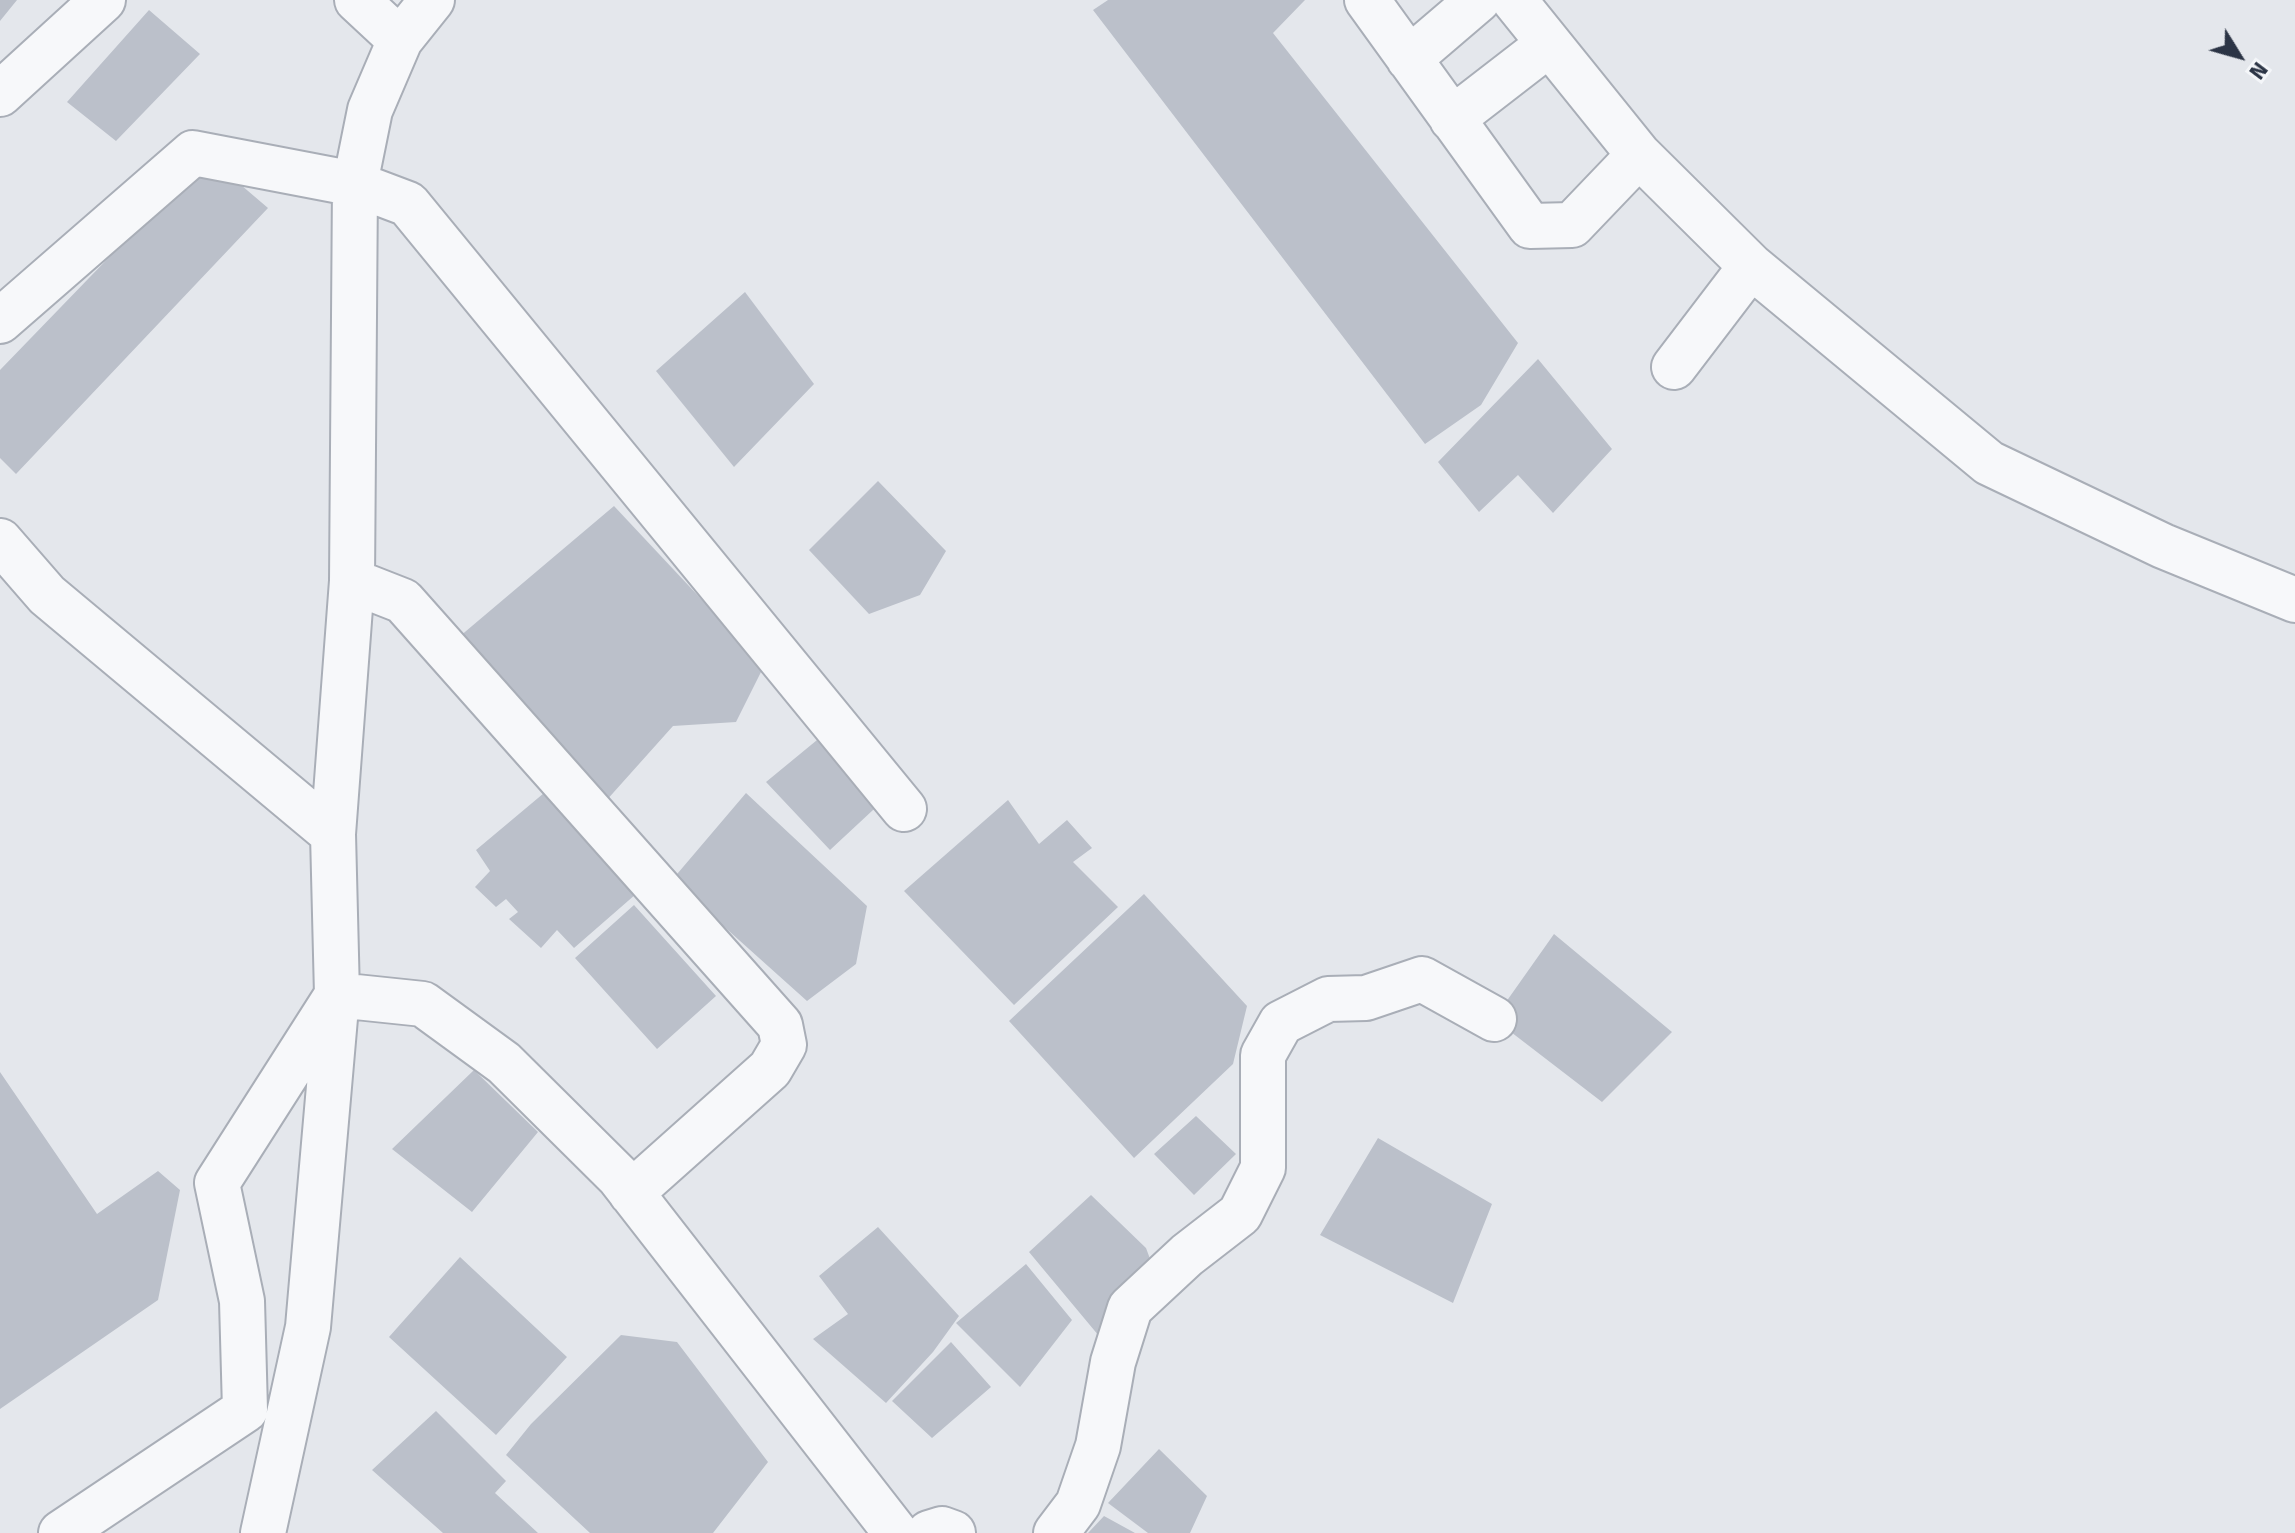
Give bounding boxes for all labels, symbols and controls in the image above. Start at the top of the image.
north arrow [2199,16,2279,96]
text: N [2243,57,2274,85]

